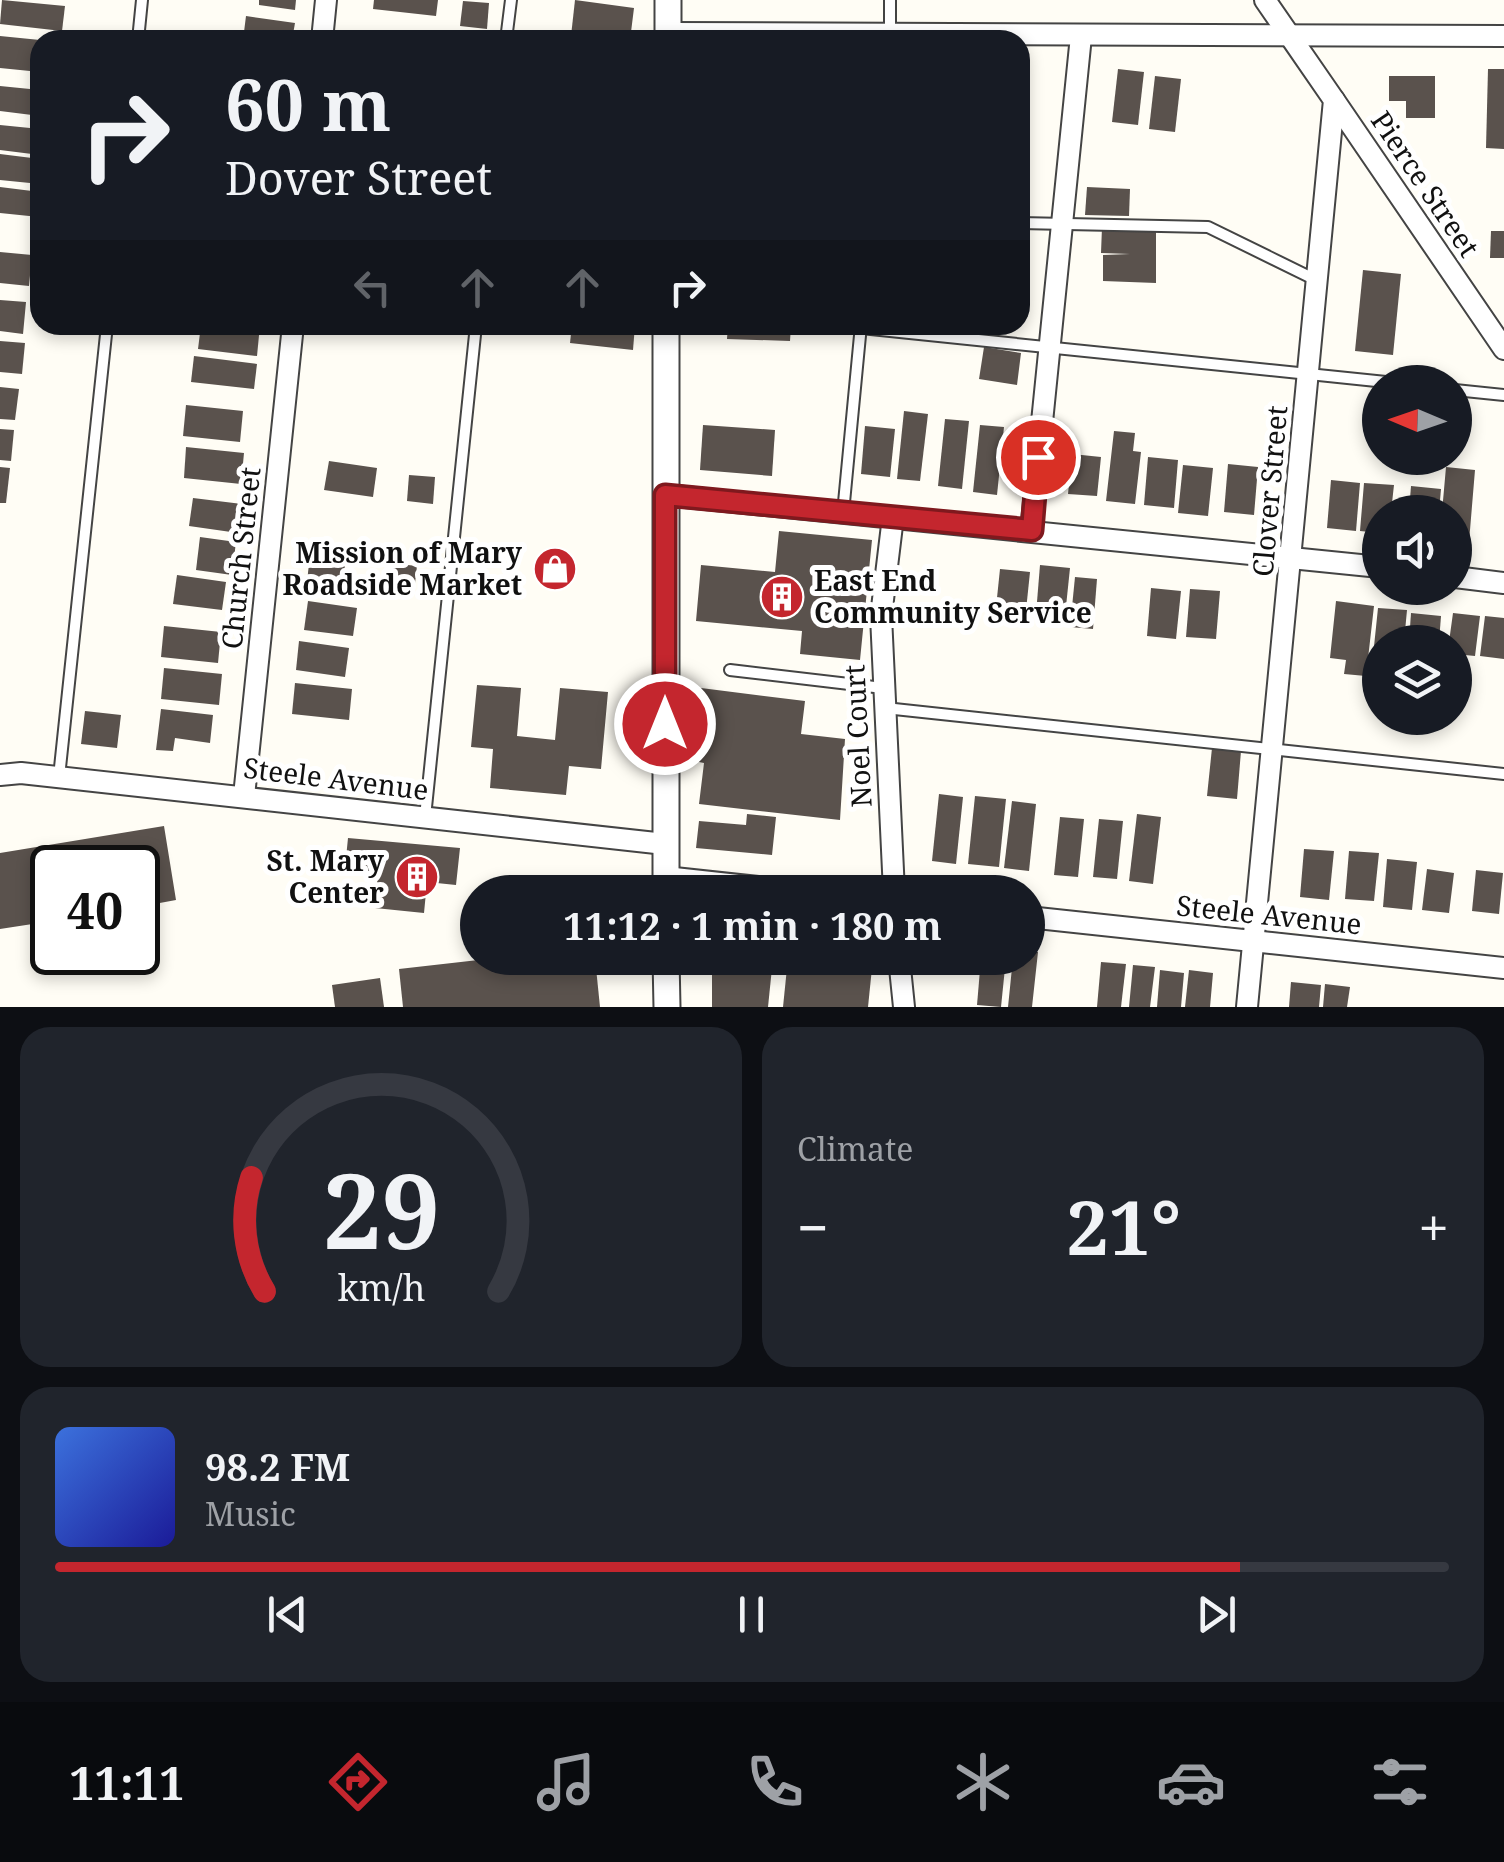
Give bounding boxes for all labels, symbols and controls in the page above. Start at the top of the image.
text: 60 m [225,56,391,152]
icon: right [60,70,190,200]
street label: Pierce Street [1363,103,1489,264]
text: Dover Street [225,147,492,208]
icon: left [345,260,400,315]
icon: ahead [450,260,505,315]
icon: ahead [555,260,610,315]
icon: right [660,260,715,315]
north arrow [1362,365,1472,475]
map controls [1362,365,1472,735]
street label: Clover Street [1243,404,1295,578]
pin [996,415,1081,500]
icon: arrive [1011,430,1066,485]
street label: Church Street [212,465,268,651]
button: sound [1362,495,1472,605]
place label: Mission of Mary Roadside Market [282,533,523,603]
shop icon: Mission of Mary Roadside Market [532,546,578,592]
place label: East End Community Service [814,561,1092,631]
building icon: East End Community Service [759,574,805,620]
button: layers [1362,625,1472,735]
street label: Noel Court [834,664,880,808]
position arrow [613,672,717,776]
street label: Steele Avenue [241,748,431,808]
place label: St. Mary Center [267,841,385,911]
speed limit sign: 40 [30,845,160,975]
building icon: St. Mary Center [394,854,440,900]
street label: Steele Avenue [1175,885,1364,943]
text: 11:12 · 1 min · 180 m [563,899,942,951]
text: Climate [797,1127,913,1170]
text: 29 [322,1138,440,1279]
text: 21° [1066,1175,1181,1277]
text: − [797,1189,829,1264]
text: + [1418,1189,1449,1264]
text: km/h [337,1263,425,1311]
text: 98.2 FM [205,1440,350,1492]
text: Music [205,1492,296,1535]
icon: previous [260,1587,315,1642]
icon: pause [724,1587,779,1642]
icon: next [1189,1587,1244,1642]
icon: directions [323,1747,393,1817]
icon: music [531,1747,601,1817]
icon: phone [740,1747,810,1817]
icon: climate [948,1747,1018,1817]
icon: car [1156,1747,1226,1817]
icon: filters [1365,1747,1435,1817]
text: 11:11 [69,1752,185,1813]

